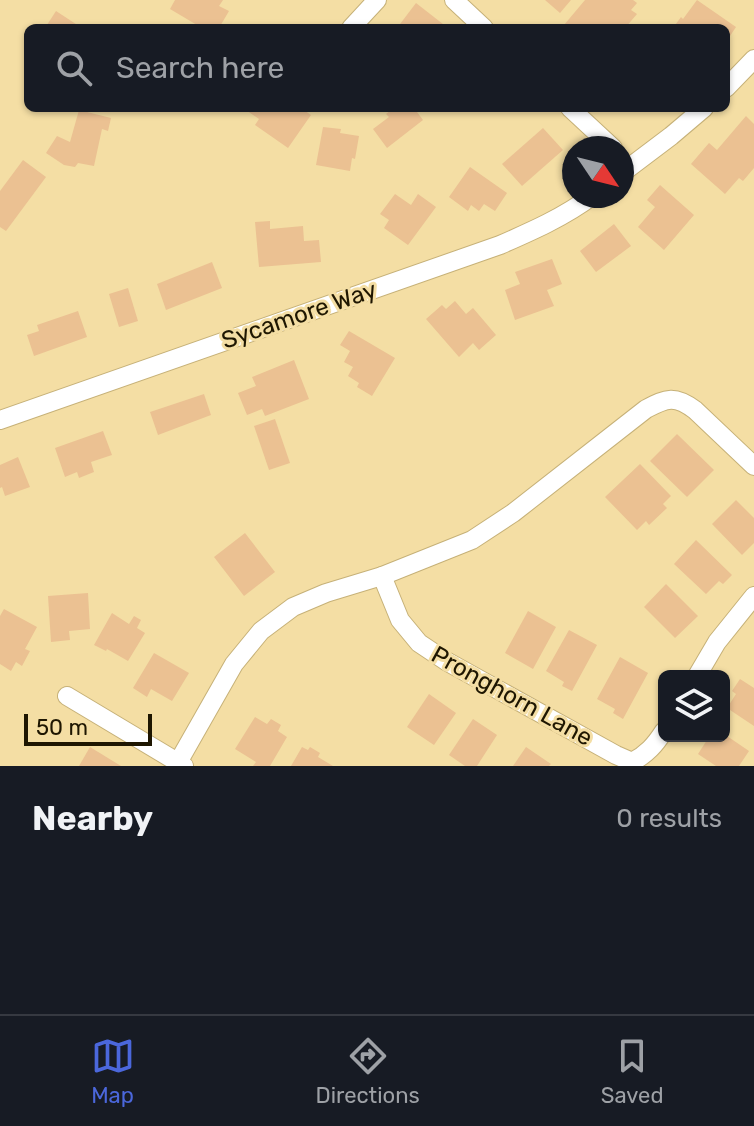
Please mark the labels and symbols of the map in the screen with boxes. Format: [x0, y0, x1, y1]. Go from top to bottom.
north arrow [562, 136, 634, 208]
street label: Sycamore Way [218, 275, 380, 355]
street label: Pronghorn Lane [427, 640, 597, 752]
scale bar [24, 710, 152, 746]

